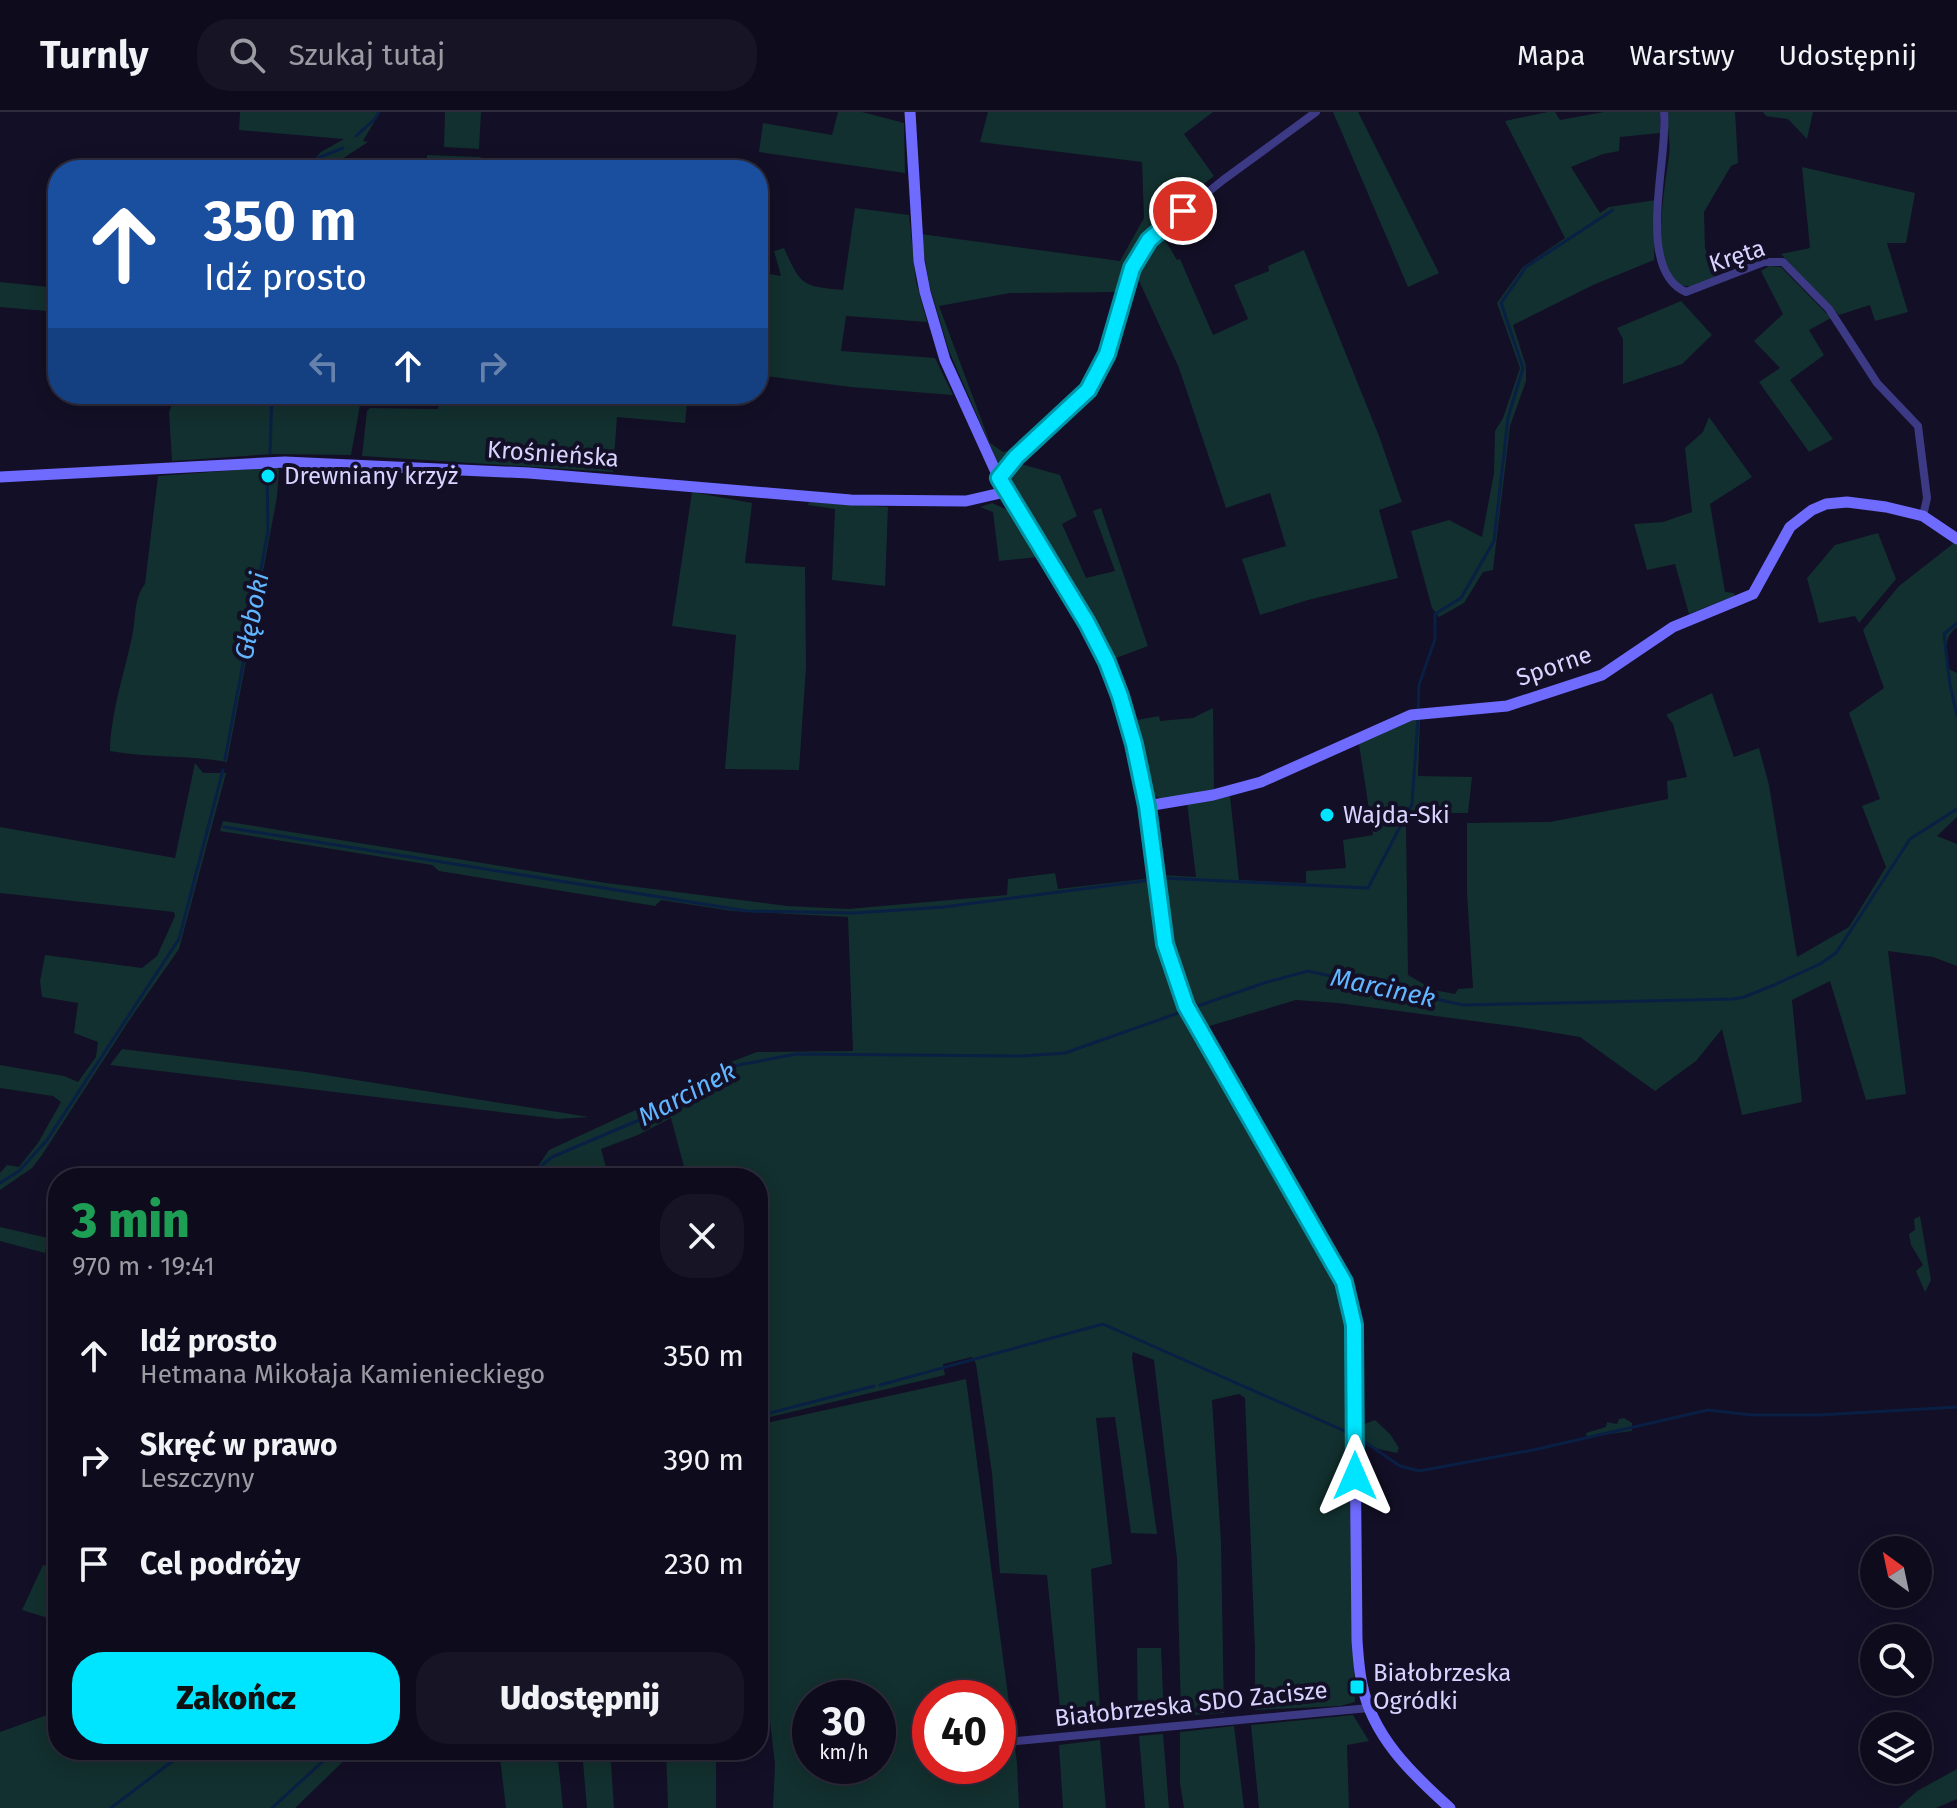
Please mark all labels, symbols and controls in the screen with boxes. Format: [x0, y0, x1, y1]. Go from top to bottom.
search box [197, 19, 757, 91]
text: Turnly [40, 32, 149, 78]
icon: search [225, 33, 269, 77]
text: Szukaj tutaj [289, 37, 445, 73]
text: Mapa [1517, 39, 1586, 72]
text: Warstwy [1630, 39, 1735, 72]
text: Udostępnij [1779, 39, 1917, 72]
pin [1149, 177, 1217, 245]
text: 350 m [204, 188, 357, 255]
icon: arrive [1161, 189, 1205, 233]
icon: ahead [72, 192, 176, 296]
street label: Kręta [1705, 234, 1769, 278]
text: Idź prosto [204, 256, 367, 300]
icon: left [302, 344, 346, 388]
icon: ahead [386, 344, 430, 388]
icon: right [470, 344, 514, 388]
street label: Krośnieńska [486, 435, 620, 473]
place label: Drewniany krzyż [284, 462, 458, 490]
marker: Drewniany krzyż [259, 467, 277, 485]
water label: Głęboki [228, 570, 276, 662]
street label: Sporne [1513, 640, 1595, 692]
place label: Wajda-Ski [1343, 801, 1450, 829]
marker: Wajda-Ski [1318, 806, 1336, 824]
water label: Marcinek [1328, 962, 1438, 1014]
water label: Marcinek [633, 1055, 741, 1133]
text: 3 min [72, 1192, 190, 1250]
button: close [660, 1194, 744, 1278]
text: 970 m · 19:41 [72, 1251, 215, 1282]
text: Idź prosto [140, 1323, 277, 1359]
icon: ahead [72, 1334, 116, 1378]
text: 350 m [664, 1338, 744, 1374]
text: Hetmana Mikołaja Kamienieckiego [140, 1359, 545, 1390]
text: Skręć w prawo [140, 1427, 338, 1463]
position arrow [1313, 1434, 1397, 1518]
icon: right [72, 1438, 116, 1482]
text: 390 m [663, 1442, 744, 1478]
text: Leszczyny [140, 1463, 254, 1494]
north arrow [1860, 1536, 1932, 1608]
map controls [1860, 1536, 1932, 1784]
icon: arrive [72, 1542, 116, 1586]
text: Cel podróży [140, 1546, 300, 1582]
text: 230 m [664, 1546, 744, 1582]
button: search [1860, 1624, 1932, 1696]
button: Zakończ [72, 1652, 400, 1744]
button: Udostępnij [416, 1652, 744, 1744]
place label: Białobrzeska Ogródki [1373, 1659, 1511, 1715]
street label: Białobrzeska SDO Zacisze [1053, 1676, 1329, 1732]
marker: Białobrzeska Ogródki [1348, 1678, 1366, 1696]
speed limit sign: 40 [912, 1680, 1016, 1784]
text: 30 [822, 1698, 866, 1746]
button: layers [1860, 1712, 1932, 1784]
text: km/h [819, 1740, 869, 1764]

